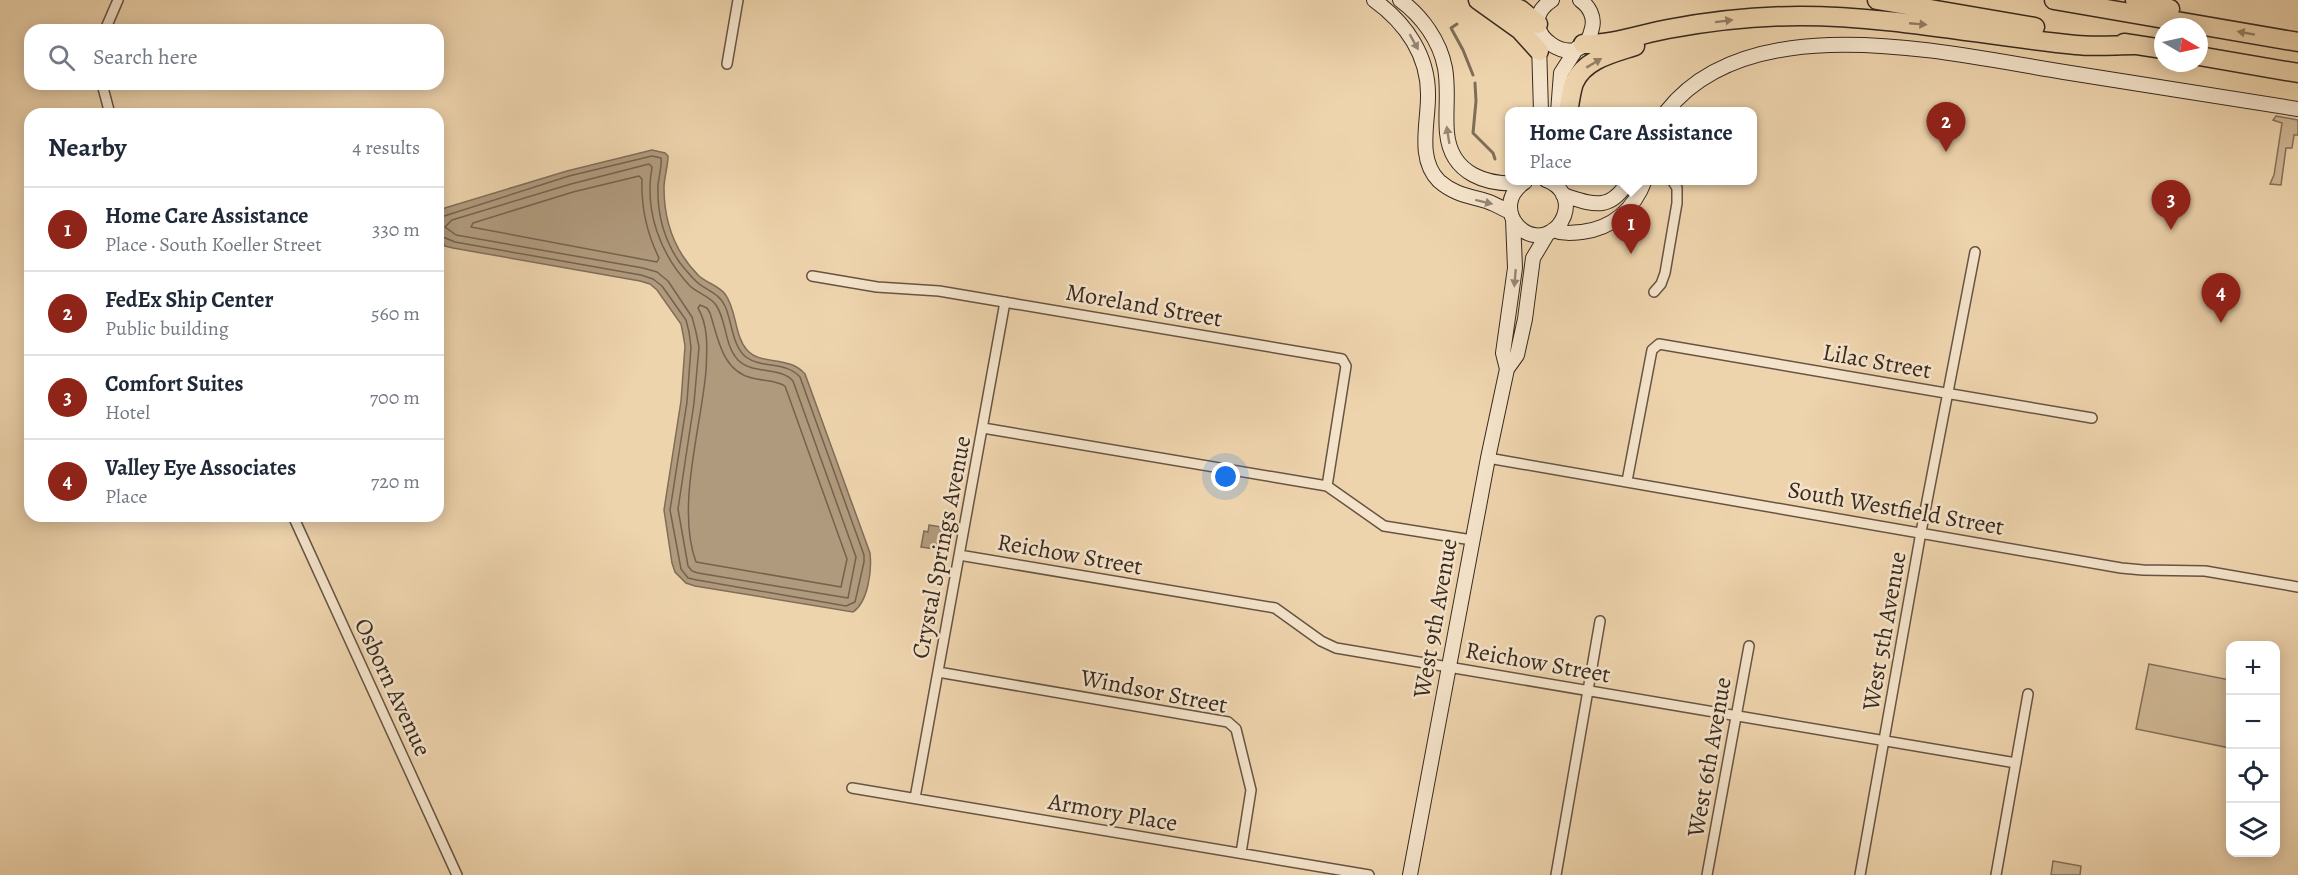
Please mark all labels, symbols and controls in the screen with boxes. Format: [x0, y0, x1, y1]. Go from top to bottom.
one-way arrow [1714, 16, 1733, 26]
north arrow [2154, 18, 2208, 72]
one-way arrow [1908, 19, 1927, 29]
search box [24, 24, 444, 90]
one-way arrow [2236, 28, 2255, 37]
one-way arrow [1409, 34, 1419, 51]
icon: search [45, 41, 78, 74]
text: Search here [93, 42, 198, 72]
one-way arrow [1586, 57, 1602, 68]
pin: 2 [1926, 102, 1966, 152]
popup [1505, 107, 1757, 185]
text: Home Care Assistance [1529, 118, 1733, 148]
one-way arrow [1444, 126, 1453, 145]
text: Nearby [48, 130, 127, 165]
text: 4 results [352, 134, 420, 161]
text: Place [1529, 148, 1572, 175]
pin: 3 [2152, 180, 2190, 230]
one-way arrow [1475, 197, 1493, 207]
text: Home Care Assistance [105, 201, 308, 231]
pin: 1 [1612, 204, 1650, 254]
text: 1 [64, 216, 71, 243]
text: 330 m [372, 216, 420, 243]
text: Place · South Koeller Street [105, 231, 322, 258]
one-way arrow [1510, 268, 1519, 287]
pin: 4 [2202, 274, 2240, 323]
street label: Moreland Street [1063, 275, 1225, 335]
text: FedEx Ship Center [105, 285, 273, 315]
text: 2 [63, 300, 72, 327]
text: 560 m [371, 300, 420, 327]
text: Public building [105, 315, 229, 342]
street label: Lilac Street [1820, 336, 1934, 386]
text: Comfort Suites [105, 369, 244, 399]
text: 3 [63, 384, 72, 411]
text: 700 m [370, 384, 420, 411]
text: Hotel [105, 399, 150, 426]
street label: Crystal Springs Avenue [904, 433, 978, 661]
text: Valley Eye Associates [105, 453, 296, 483]
your location [1211, 462, 1240, 491]
text: 4 [63, 468, 72, 495]
text: 720 m [371, 468, 420, 495]
street label: South Westfield Street [1785, 473, 2007, 543]
text: Place [105, 483, 147, 510]
street label: Reichow Street [995, 526, 1145, 583]
street label: West 9th Avenue [1405, 536, 1465, 701]
street label: West 5th Avenue [1854, 549, 1914, 714]
street label: Osborn Avenue [347, 613, 439, 761]
street label: Reichow Street [1463, 634, 1613, 691]
map controls [2226, 641, 2280, 857]
button: + [2226, 641, 2280, 695]
street label: Windsor Street [1077, 661, 1230, 721]
street label: West 6th Avenue [1679, 675, 1739, 840]
button: − [2226, 695, 2280, 749]
button: locate [2226, 749, 2280, 803]
street label: Armory Place [1045, 785, 1180, 839]
button: layers [2226, 803, 2280, 857]

